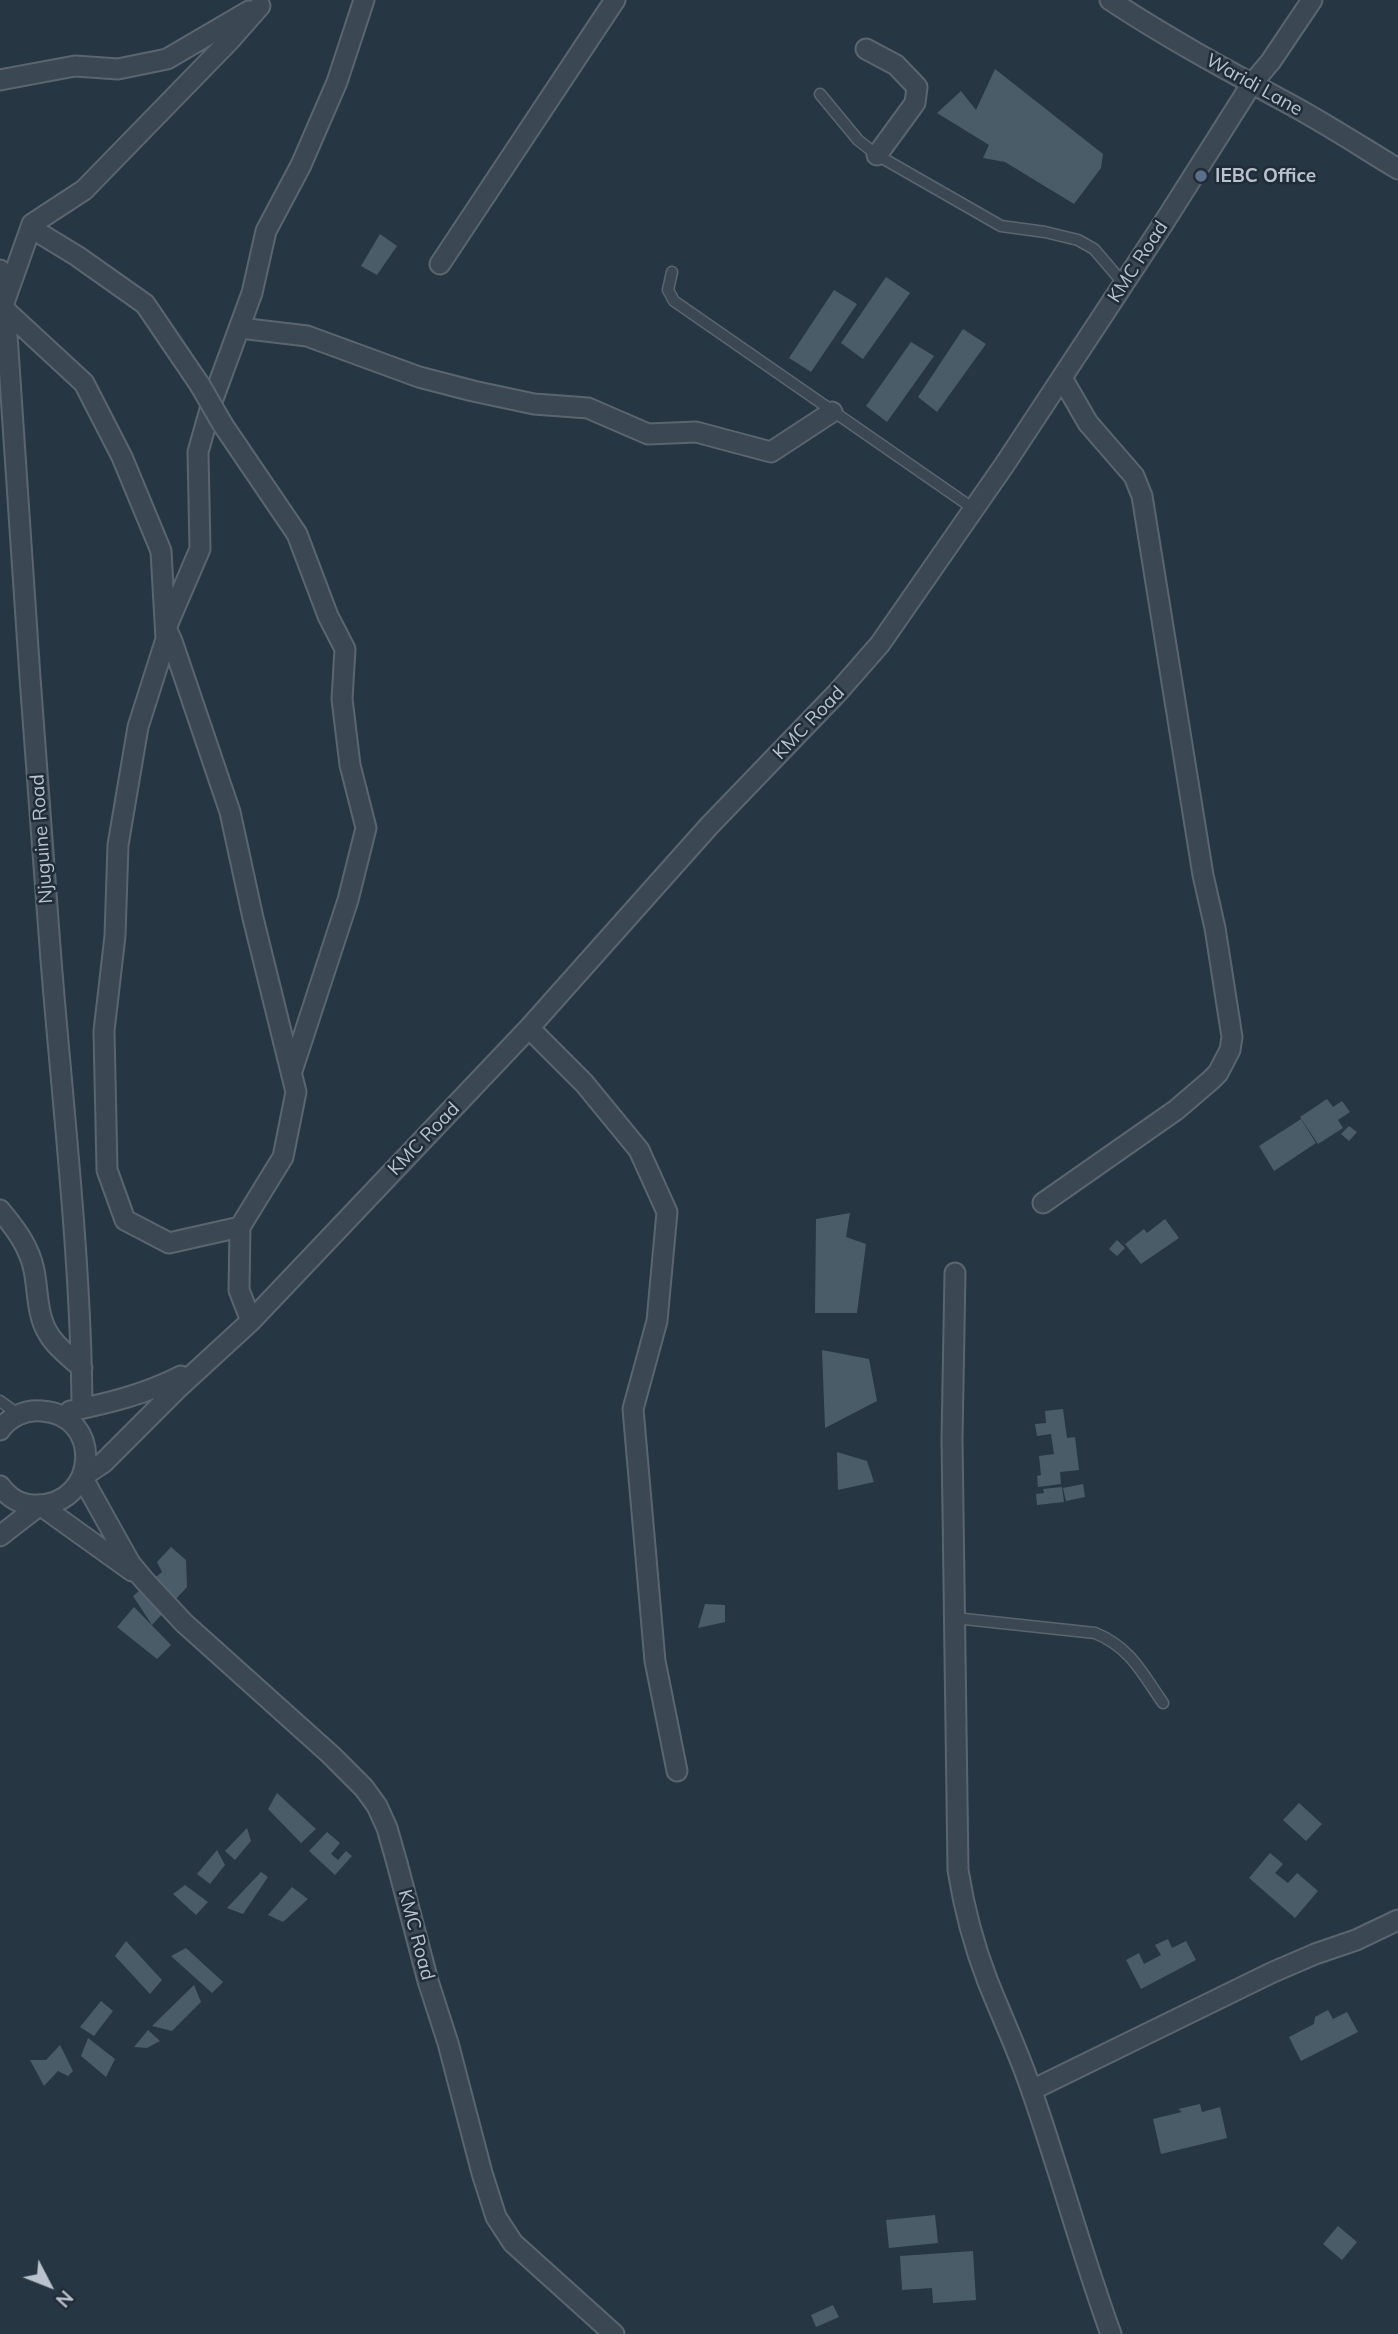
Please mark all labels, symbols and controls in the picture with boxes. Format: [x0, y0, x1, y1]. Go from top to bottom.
street label: Waridi Lane [1202, 49, 1306, 121]
place label: IEBC Office [1215, 165, 1316, 187]
marker: IEBC Office [1193, 168, 1209, 184]
street label: KMC Road [1103, 217, 1173, 307]
street label: KMC Road [769, 682, 849, 764]
street label: Njuguine Road [26, 774, 58, 904]
street label: KMC Road [384, 1098, 464, 1180]
street label: KMC Road [393, 1887, 439, 1983]
north arrow [14, 2250, 84, 2320]
text: N [51, 2286, 78, 2312]

